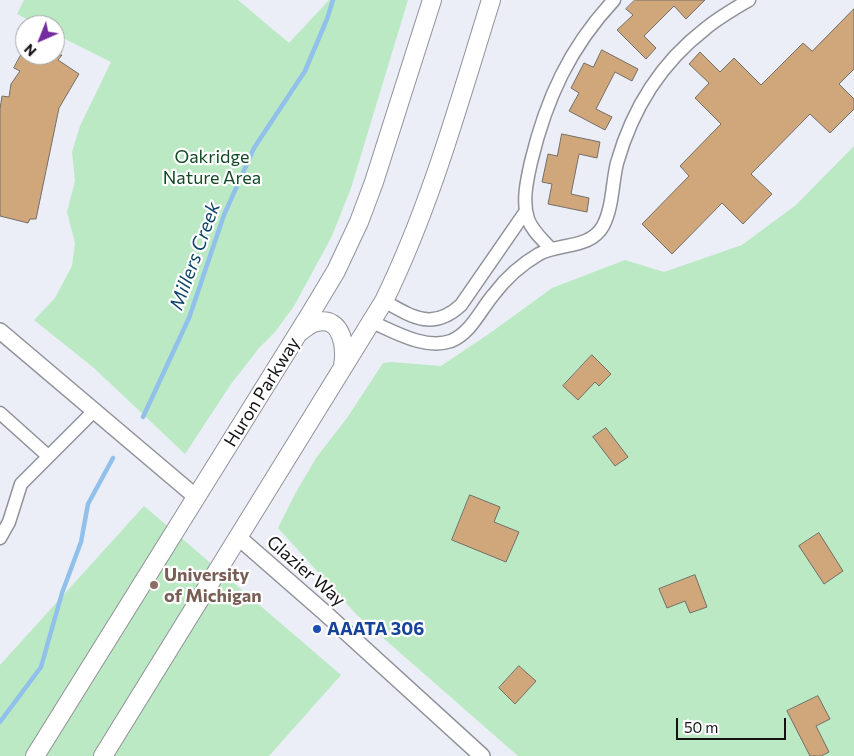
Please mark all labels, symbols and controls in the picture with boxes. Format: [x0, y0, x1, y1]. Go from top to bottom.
north arrow [15, 15, 65, 65]
text: N [20, 41, 40, 60]
park label: Oakridge Nature Area [163, 146, 261, 188]
water label: Millers Creek [165, 199, 225, 313]
street label: Huron Parkway [220, 333, 304, 451]
street label: Glazier Way [262, 531, 350, 611]
place label: University of Michigan [164, 564, 262, 606]
marker: University of Michigan [148, 579, 160, 591]
place label: AAATA 306 [327, 618, 424, 640]
marker: AAATA 306 [311, 623, 323, 635]
scale bar [679, 708, 789, 740]
text: 50 m [684, 718, 718, 736]

